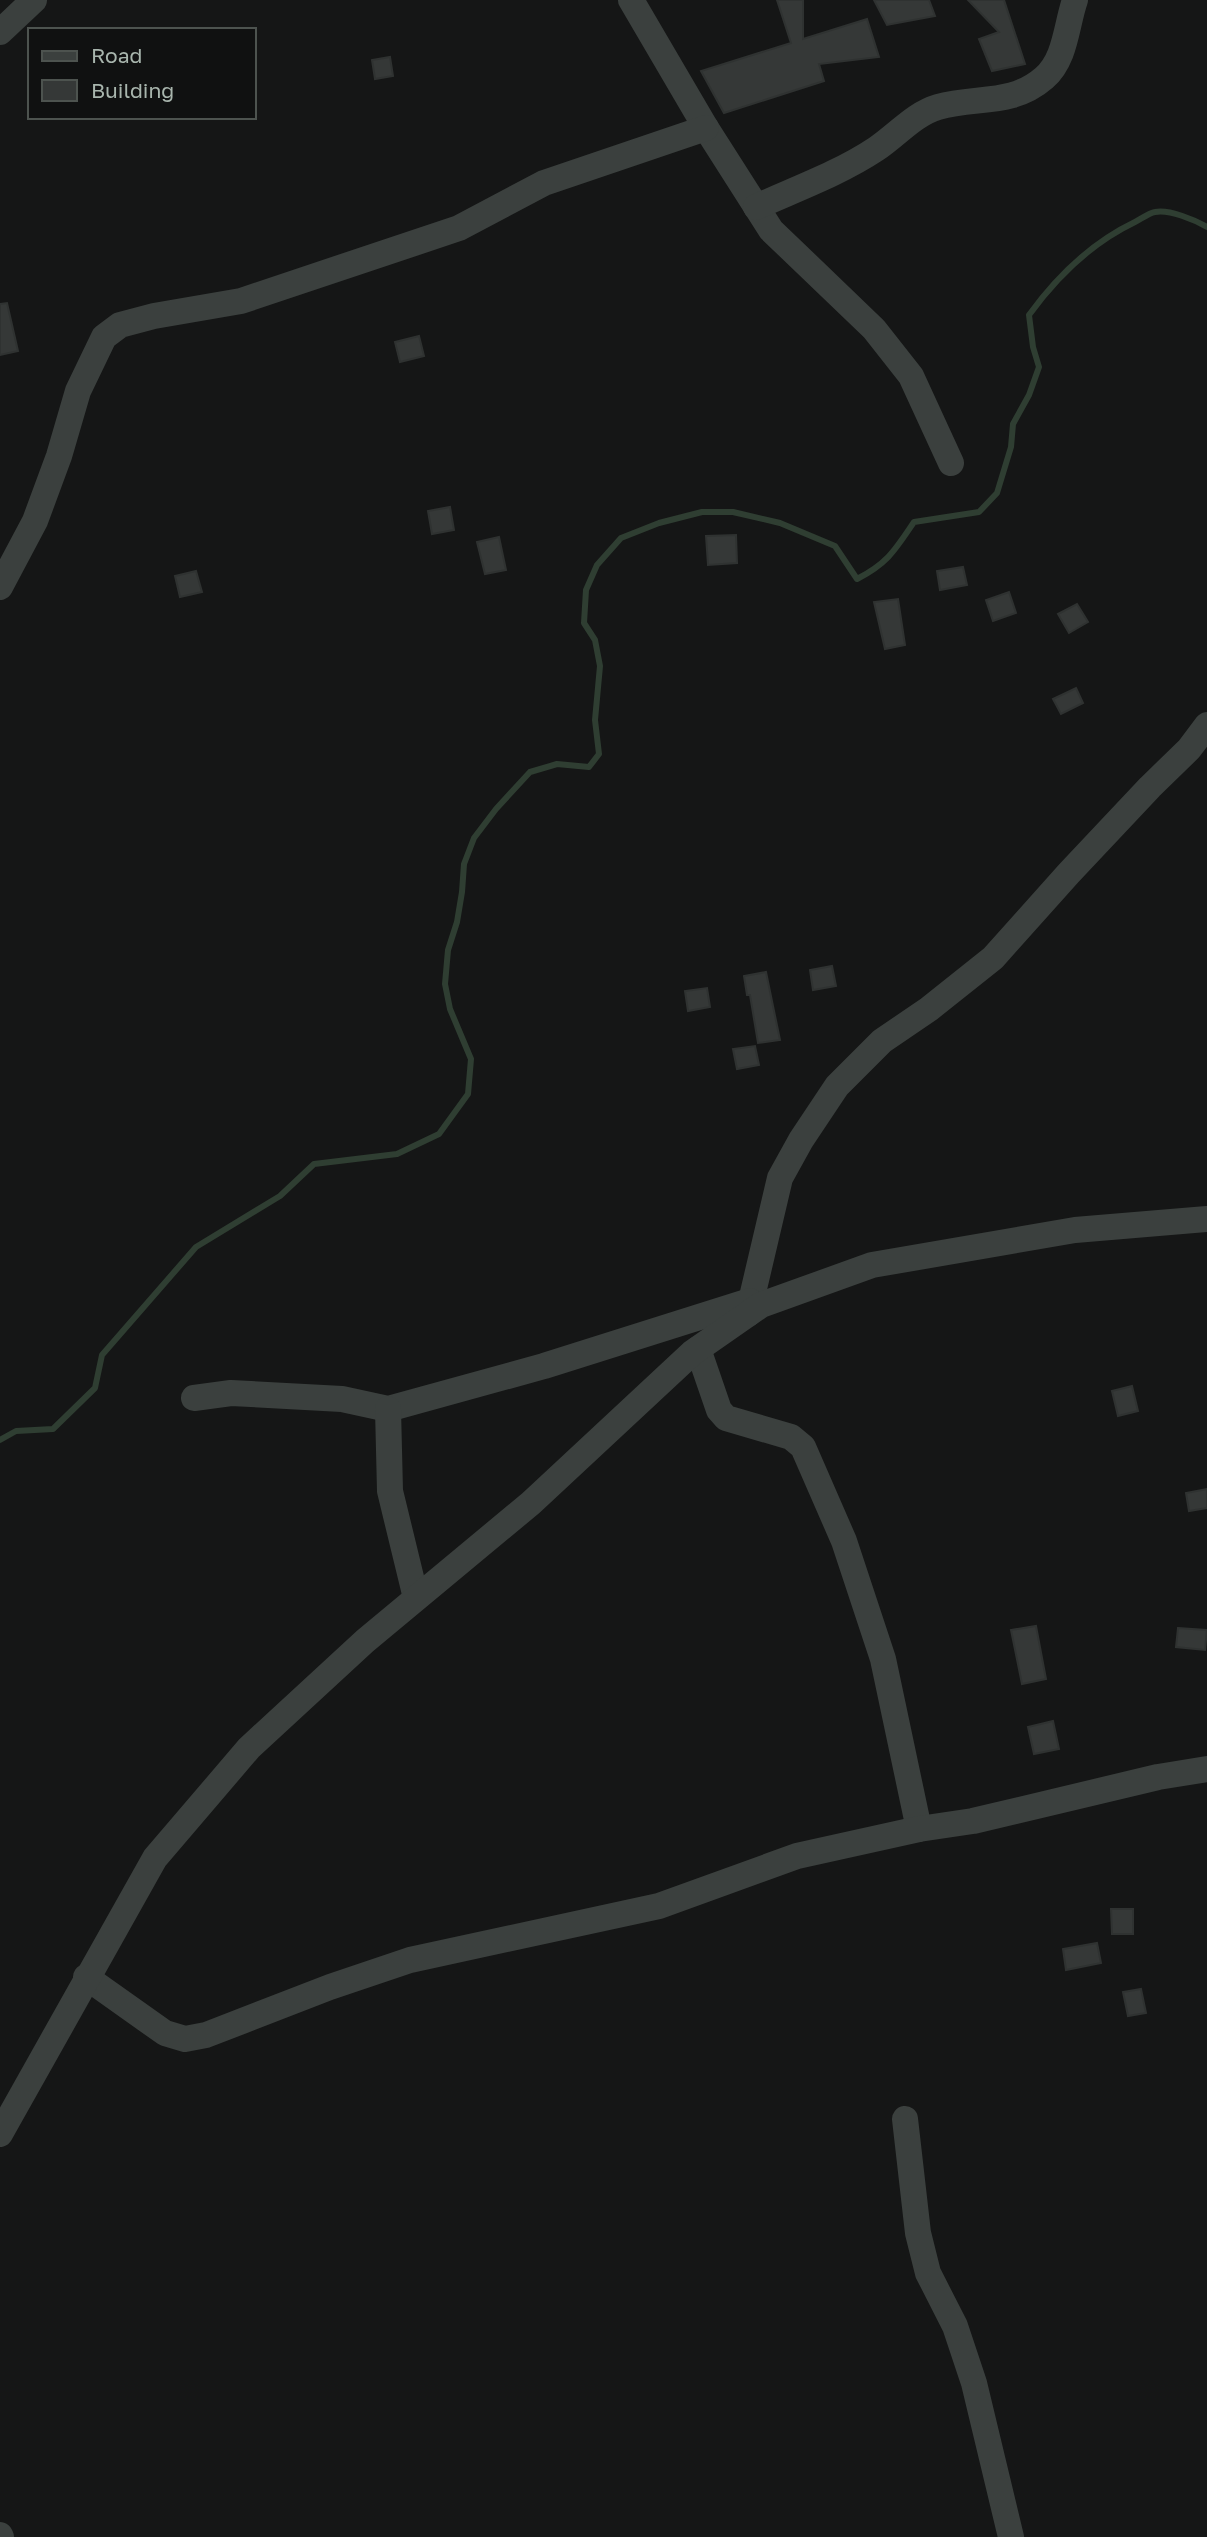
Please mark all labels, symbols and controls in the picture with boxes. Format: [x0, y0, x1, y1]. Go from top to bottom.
legend [28, 28, 256, 119]
text: Road [91, 42, 142, 68]
text: Building [91, 77, 174, 103]

